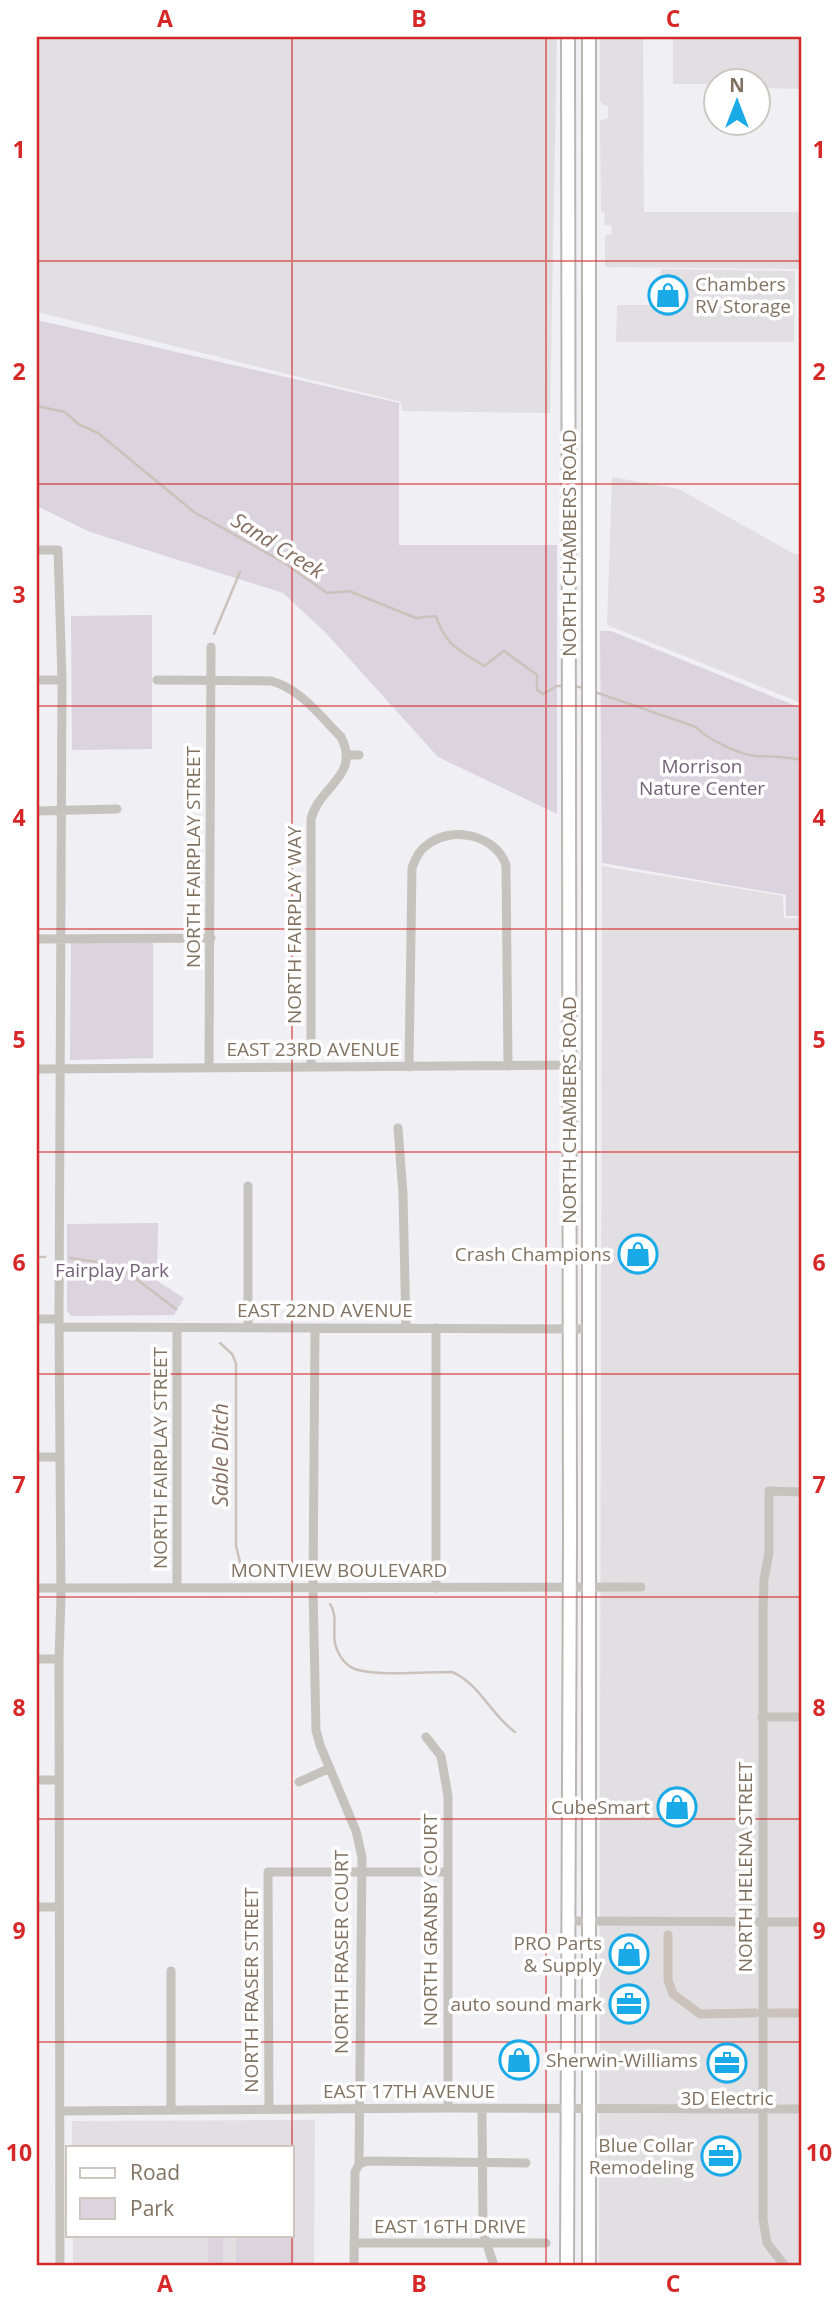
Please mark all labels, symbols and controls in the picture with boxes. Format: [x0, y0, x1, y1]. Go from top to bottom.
text: A [157, 2, 173, 34]
text: B [411, 2, 427, 34]
text: C [666, 2, 680, 34]
north arrow [702, 66, 772, 136]
text: N [729, 72, 745, 98]
text: 1 [12, 133, 26, 165]
text: 1 [812, 133, 826, 165]
place label: Chambers RV Storage [695, 271, 791, 319]
shop icon: Chambers RV Storage [647, 274, 689, 316]
text: 2 [12, 355, 26, 387]
text: 2 [812, 355, 826, 387]
street label: NORTH CHAMBERS ROAD [556, 429, 582, 657]
water label: Sand Creek [226, 506, 330, 585]
text: 3 [12, 578, 26, 610]
text: 3 [812, 578, 826, 610]
street label: NORTH FAIRPLAY STREET [180, 745, 206, 968]
park label: Morrison Nature Center [639, 753, 765, 801]
text: 4 [12, 801, 26, 833]
text: 4 [812, 801, 826, 833]
street label: NORTH FAIRPLAY WAY [281, 826, 307, 1024]
street label: NORTH CHAMBERS ROAD [556, 996, 582, 1224]
text: 5 [12, 1023, 26, 1055]
text: 5 [812, 1023, 826, 1055]
street label: EAST 23RD AVENUE [226, 1036, 400, 1062]
shop icon: Crash Champions [617, 1233, 659, 1275]
place label: Crash Champions [455, 1241, 611, 1267]
text: 6 [12, 1246, 26, 1278]
text: 6 [812, 1246, 826, 1278]
park label: Fairplay Park [55, 1257, 169, 1283]
street label: EAST 22ND AVENUE [237, 1297, 413, 1323]
street label: NORTH FAIRPLAY STREET [147, 1346, 173, 1569]
water label: Sable Ditch [206, 1403, 234, 1507]
text: 7 [12, 1468, 26, 1500]
text: 7 [812, 1468, 826, 1500]
street label: MONTVIEW BOULEVARD [231, 1557, 447, 1583]
text: 8 [12, 1691, 26, 1723]
text: 8 [812, 1691, 826, 1723]
street label: NORTH HELENA STREET [732, 1761, 758, 1972]
shop icon: CubeSmart [656, 1786, 698, 1828]
place label: CubeSmart [551, 1794, 650, 1820]
street label: NORTH GRANBY COURT [417, 1813, 443, 2026]
street label: NORTH FRASER COURT [328, 1849, 354, 2054]
street label: NORTH FRASER STREET [238, 1887, 264, 2093]
text: 9 [12, 1914, 26, 1946]
text: 9 [812, 1914, 826, 1946]
place label: PRO Parts & Supply [514, 1930, 602, 1978]
shop icon: PRO Parts & Supply [608, 1933, 650, 1975]
office icon: auto sound mark [608, 1983, 650, 2025]
place label: auto sound mark [450, 1991, 602, 2017]
shop icon: Sherwin-Williams [498, 2039, 540, 2081]
office icon: 3D Electric [706, 2042, 748, 2084]
place label: Sherwin-Williams [546, 2047, 698, 2073]
street label: EAST 17TH AVENUE [323, 2078, 495, 2104]
place label: 3D Electric [680, 2085, 774, 2111]
place label: Blue Collar Remodeling [589, 2132, 694, 2180]
office icon: Blue Collar Remodeling [700, 2135, 742, 2177]
text: 10 [6, 2136, 32, 2168]
text: 10 [806, 2136, 832, 2168]
legend [66, 2146, 294, 2236]
text: Road [130, 2158, 180, 2186]
text: Park [130, 2194, 174, 2222]
street label: EAST 16TH DRIVE [374, 2213, 526, 2239]
text: A [157, 2267, 173, 2299]
text: B [411, 2267, 427, 2299]
text: C [666, 2267, 680, 2299]

